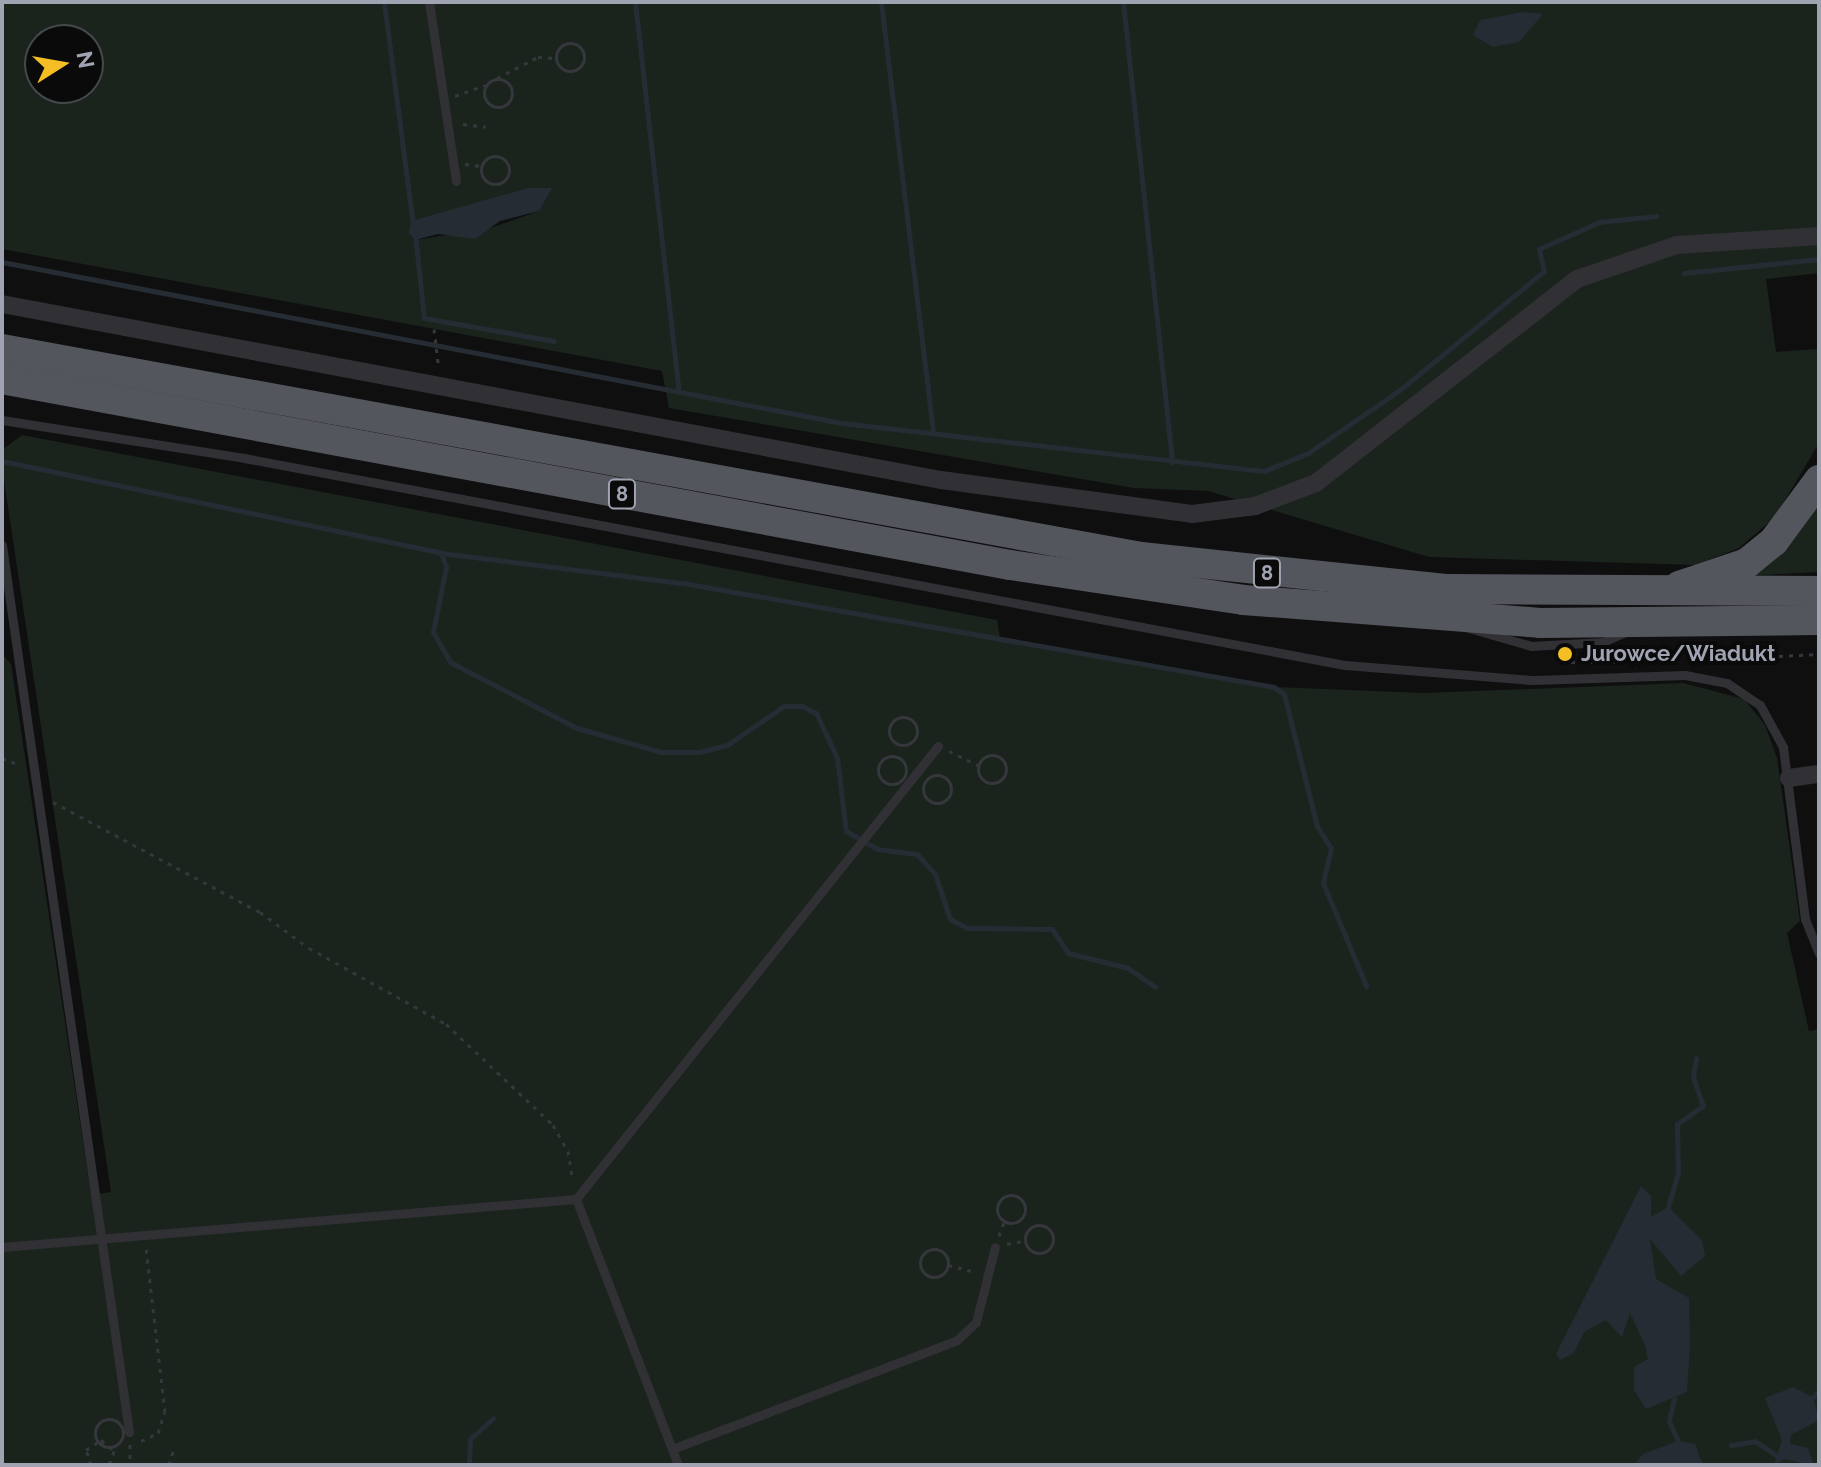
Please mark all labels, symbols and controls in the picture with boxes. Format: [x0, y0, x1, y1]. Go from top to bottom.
north arrow [24, 24, 104, 104]
text: N [71, 49, 100, 71]
road number: 8 [606, 478, 638, 510]
road number: 8 [1251, 557, 1283, 589]
place label: Jurowce/Wiadukt [1581, 641, 1776, 667]
marker: Jurowce/Wiadukt [1556, 645, 1574, 663]

